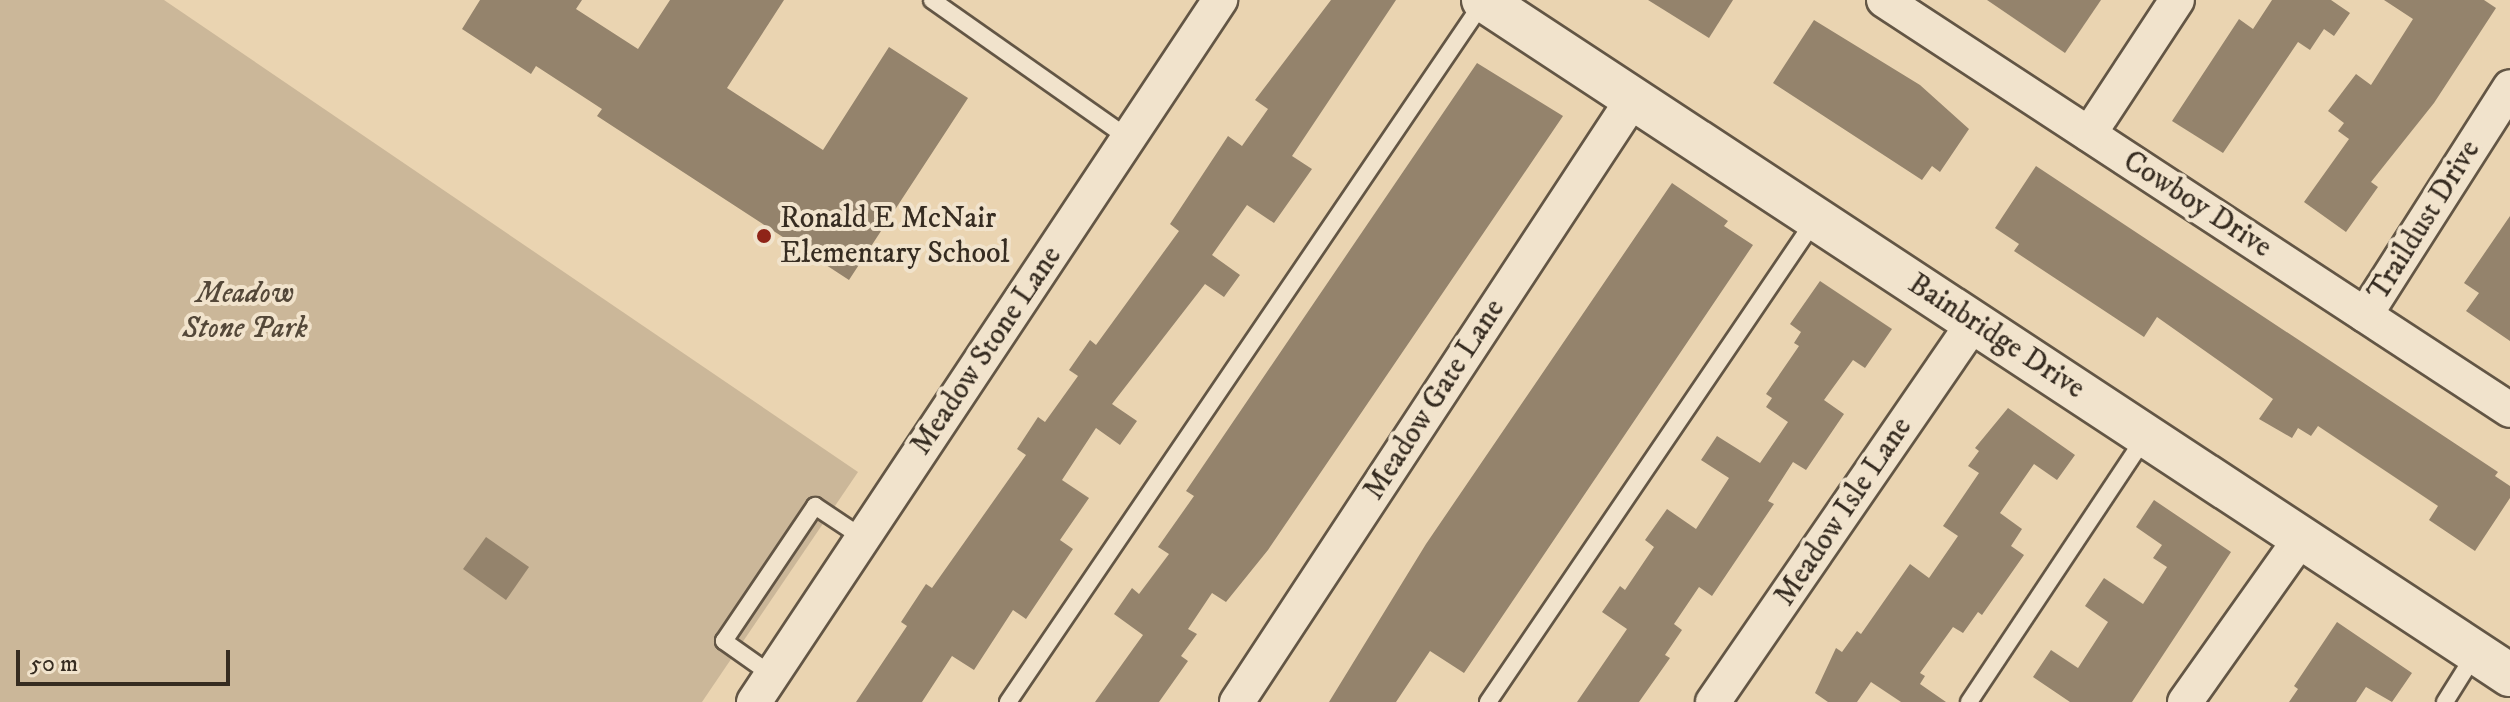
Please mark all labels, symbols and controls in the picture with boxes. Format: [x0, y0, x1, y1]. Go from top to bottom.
street label: Traildust Drive [2361, 134, 2489, 308]
street label: Cowboy Drive [2116, 144, 2278, 266]
place label: Ronald E McNair Elementary School [780, 201, 1009, 272]
marker: Ronald E McNair Elementary School [755, 227, 773, 245]
street label: Meadow Stone Lane [904, 240, 1070, 462]
street label: Bainbridge Drive [1901, 267, 2091, 407]
park label: Meadow Stone Park [182, 276, 308, 346]
street label: Meadow Gate Lane [1357, 293, 1513, 507]
street label: Meadow Isle Lane [1768, 411, 1920, 613]
scale bar [20, 634, 234, 684]
text: 50 m [30, 649, 78, 679]

